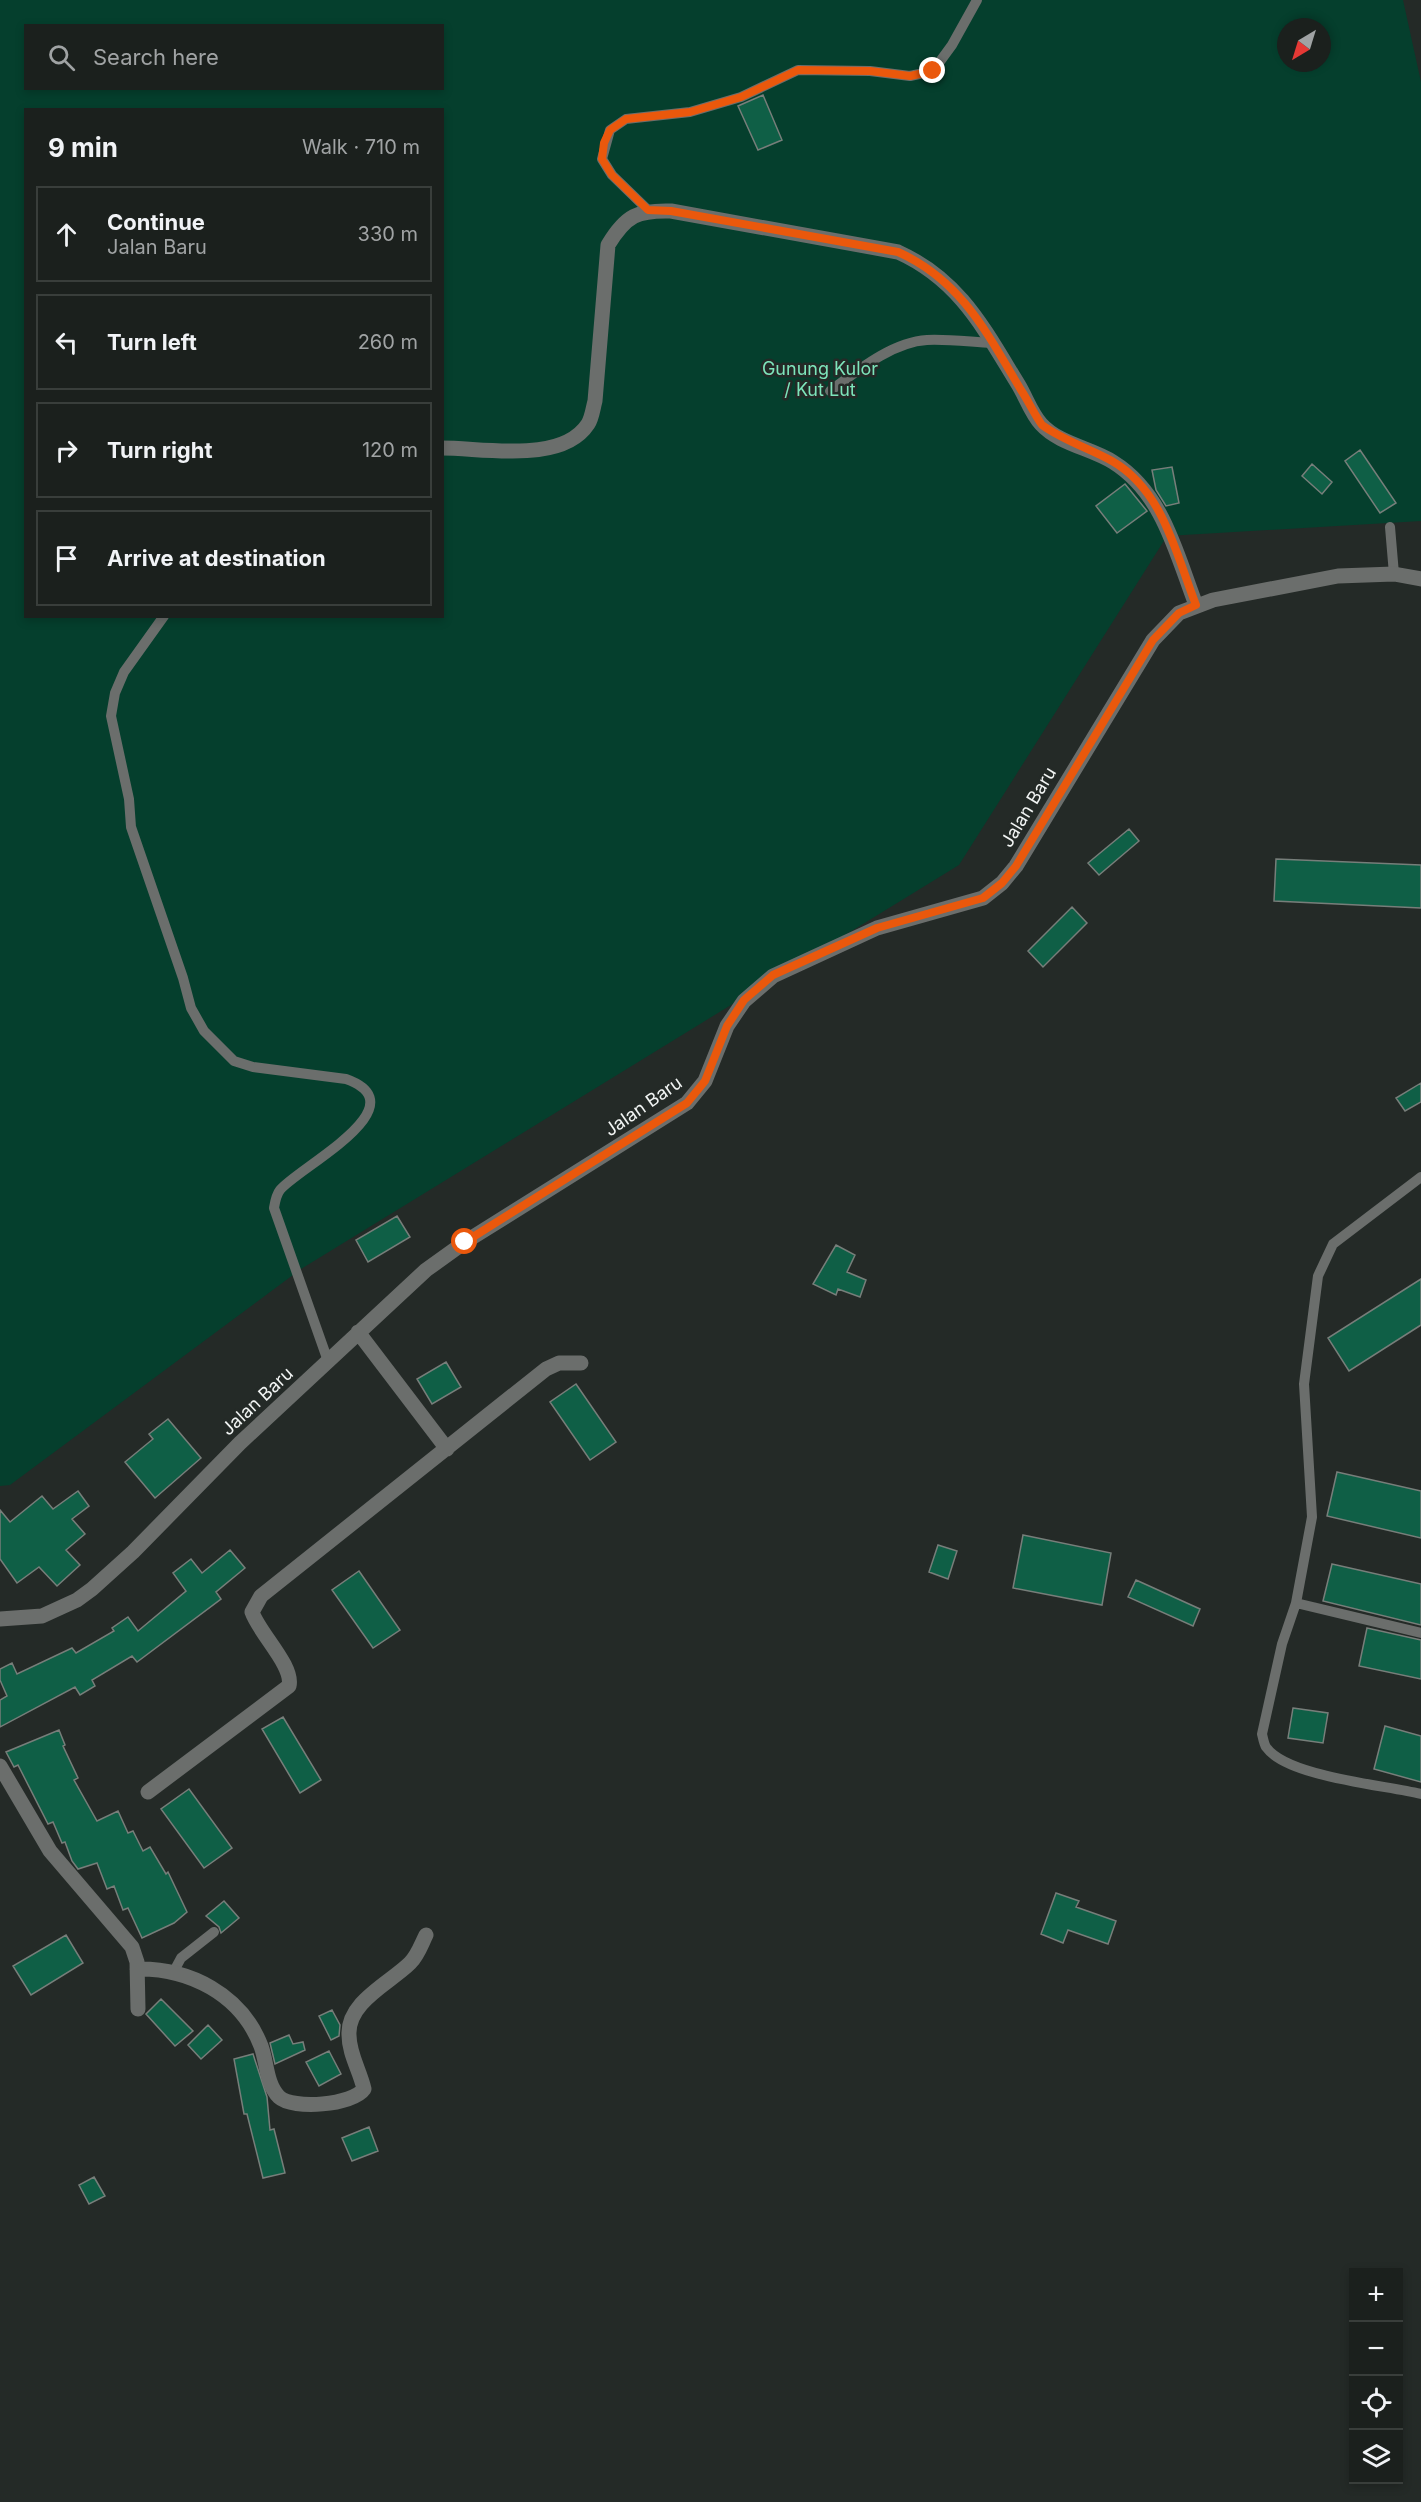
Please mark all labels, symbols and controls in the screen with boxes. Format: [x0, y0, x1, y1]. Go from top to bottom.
north arrow [1277, 18, 1331, 72]
search box [24, 24, 444, 90]
icon: search [45, 41, 78, 74]
text: Search here [93, 44, 219, 70]
route end [919, 57, 945, 83]
text: 9 min [48, 132, 118, 163]
text: Walk · 710 m [302, 135, 420, 159]
text: Continue [107, 209, 205, 235]
icon: ahead [50, 218, 83, 251]
text: 330 m [358, 222, 418, 246]
text: Jalan Baru [107, 235, 207, 259]
icon: left [50, 326, 83, 359]
text: Turn left [107, 329, 197, 355]
text: 260 m [358, 330, 418, 354]
park label: Gunung Kulor / Kut Lut [762, 358, 878, 400]
icon: right [50, 434, 83, 467]
text: Turn right [107, 437, 213, 463]
text: 120 m [362, 438, 418, 462]
icon: arrive [50, 542, 83, 575]
text: Arrive at destination [107, 545, 326, 571]
street label: Jalan Baru [996, 763, 1060, 851]
street label: Jalan Baru [600, 1072, 686, 1140]
route start [451, 1228, 477, 1254]
street label: Jalan Baru [217, 1363, 297, 1439]
map controls [1349, 2268, 1403, 2484]
button: + [1349, 2268, 1403, 2322]
button: − [1349, 2322, 1403, 2376]
button: locate [1349, 2376, 1403, 2430]
button: layers [1349, 2430, 1403, 2484]

